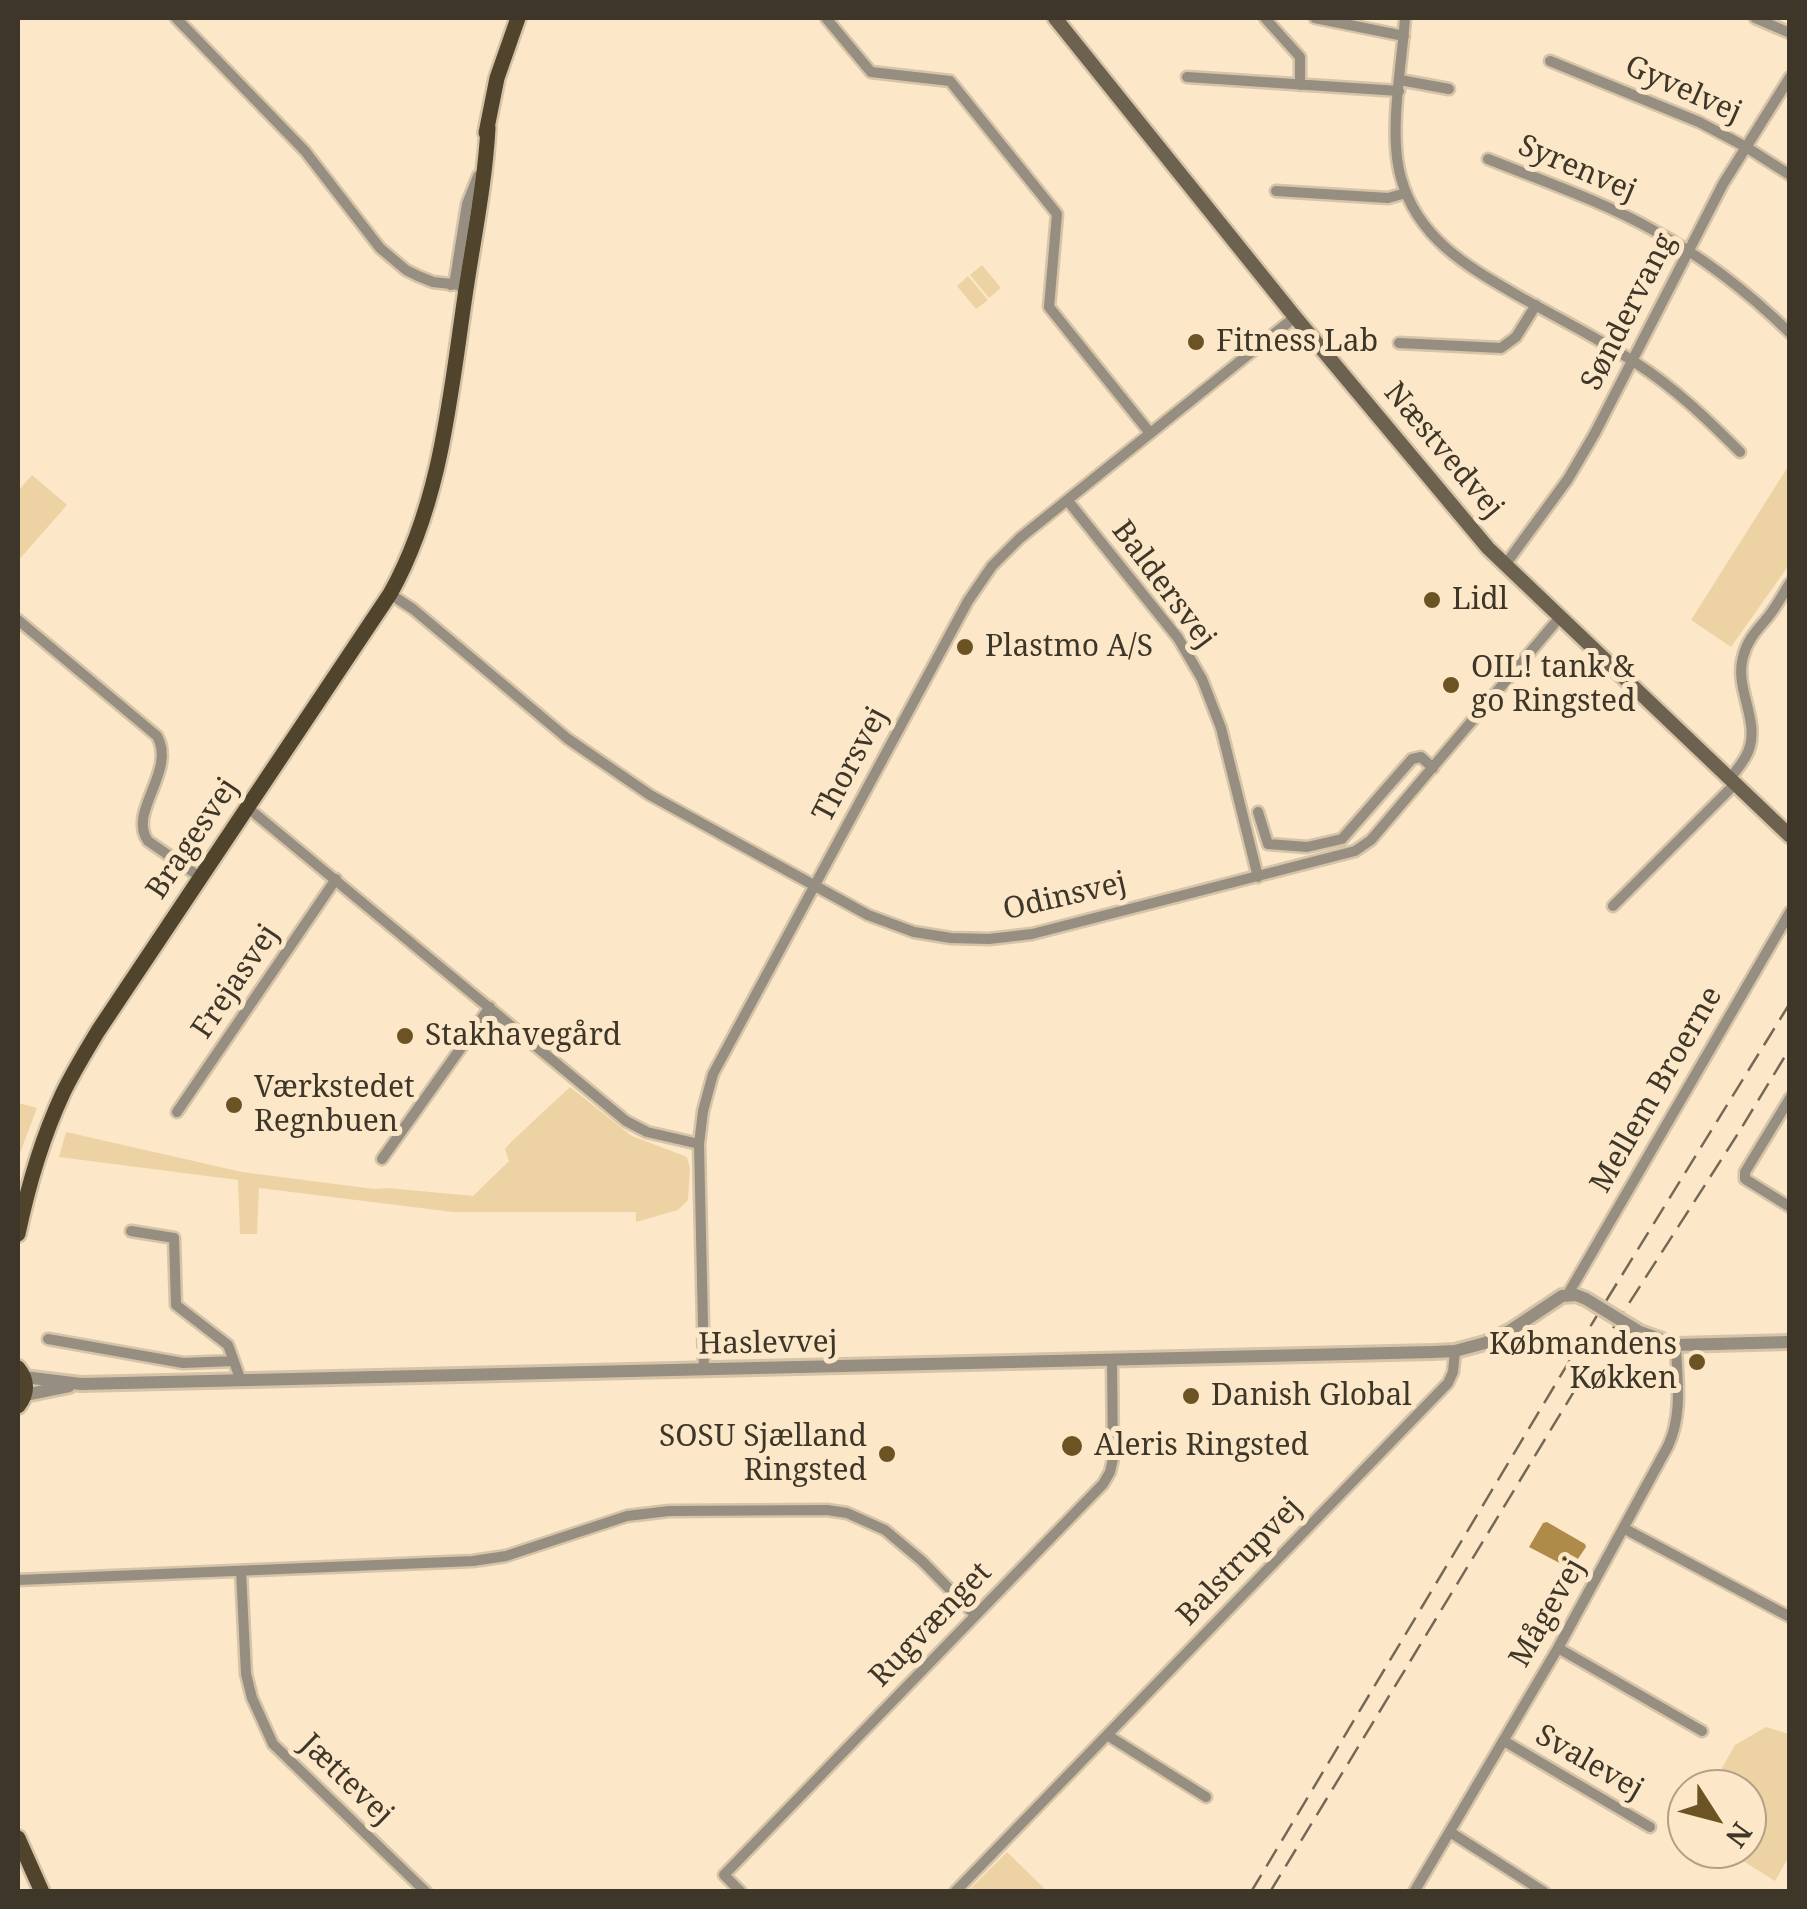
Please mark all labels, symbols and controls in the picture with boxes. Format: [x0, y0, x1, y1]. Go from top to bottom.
street label: Gyvelvej [1619, 48, 1747, 132]
street label: Syrenvej [1513, 128, 1641, 210]
street label: Søndervang [1574, 228, 1684, 396]
place label: Fitness Lab [1216, 324, 1378, 360]
marker: Fitness Lab [1185, 331, 1207, 353]
street label: Næstvedvej [1376, 376, 1510, 526]
street label: Baldersvej [1103, 514, 1223, 656]
place label: Lidl [1452, 582, 1508, 618]
marker: Lidl [1421, 589, 1443, 611]
place label: Plastmo A/S [985, 629, 1153, 665]
marker: Plastmo A/S [954, 636, 976, 658]
place label: OIL! tank & go Ringsted [1471, 650, 1636, 720]
marker: OIL! tank & go Ringsted [1440, 674, 1462, 696]
street label: Thorsvej [806, 701, 896, 829]
street label: Bragesvej [139, 772, 247, 906]
street label: Odinsvej [1000, 865, 1130, 929]
street label: Frejasvej [185, 918, 287, 1046]
street label: Mellem Broerne [1584, 981, 1730, 1199]
place label: Stakhavegård [425, 1018, 621, 1054]
marker: Stakhavegård [394, 1025, 416, 1047]
place label: Værkstedet Regnbuen [254, 1070, 415, 1140]
marker: Værkstedet Regnbuen [223, 1094, 245, 1116]
street label: Haslevvej [698, 1325, 838, 1363]
place label: Købmandens Køkken [1489, 1327, 1677, 1398]
marker: Købmandens Køkken [1686, 1351, 1708, 1373]
place label: Danish Global [1211, 1378, 1412, 1414]
marker: Danish Global [1180, 1385, 1202, 1407]
place label: SOSU Sjælland Ringsted [659, 1419, 867, 1490]
place label: Aleris Ringsted [1094, 1428, 1309, 1464]
marker: Aleris Ringsted [1059, 1433, 1085, 1459]
marker: SOSU Sjælland Ringsted [876, 1443, 898, 1465]
street label: Balstrupvej [1170, 1491, 1310, 1633]
street label: Mågevej [1503, 1552, 1593, 1674]
street label: Rugvænget [863, 1555, 999, 1695]
street label: Svalevej [1529, 1718, 1649, 1808]
street label: Jættevej [292, 1727, 400, 1833]
north arrow [1667, 1769, 1767, 1869]
text: N [1718, 1815, 1762, 1856]

